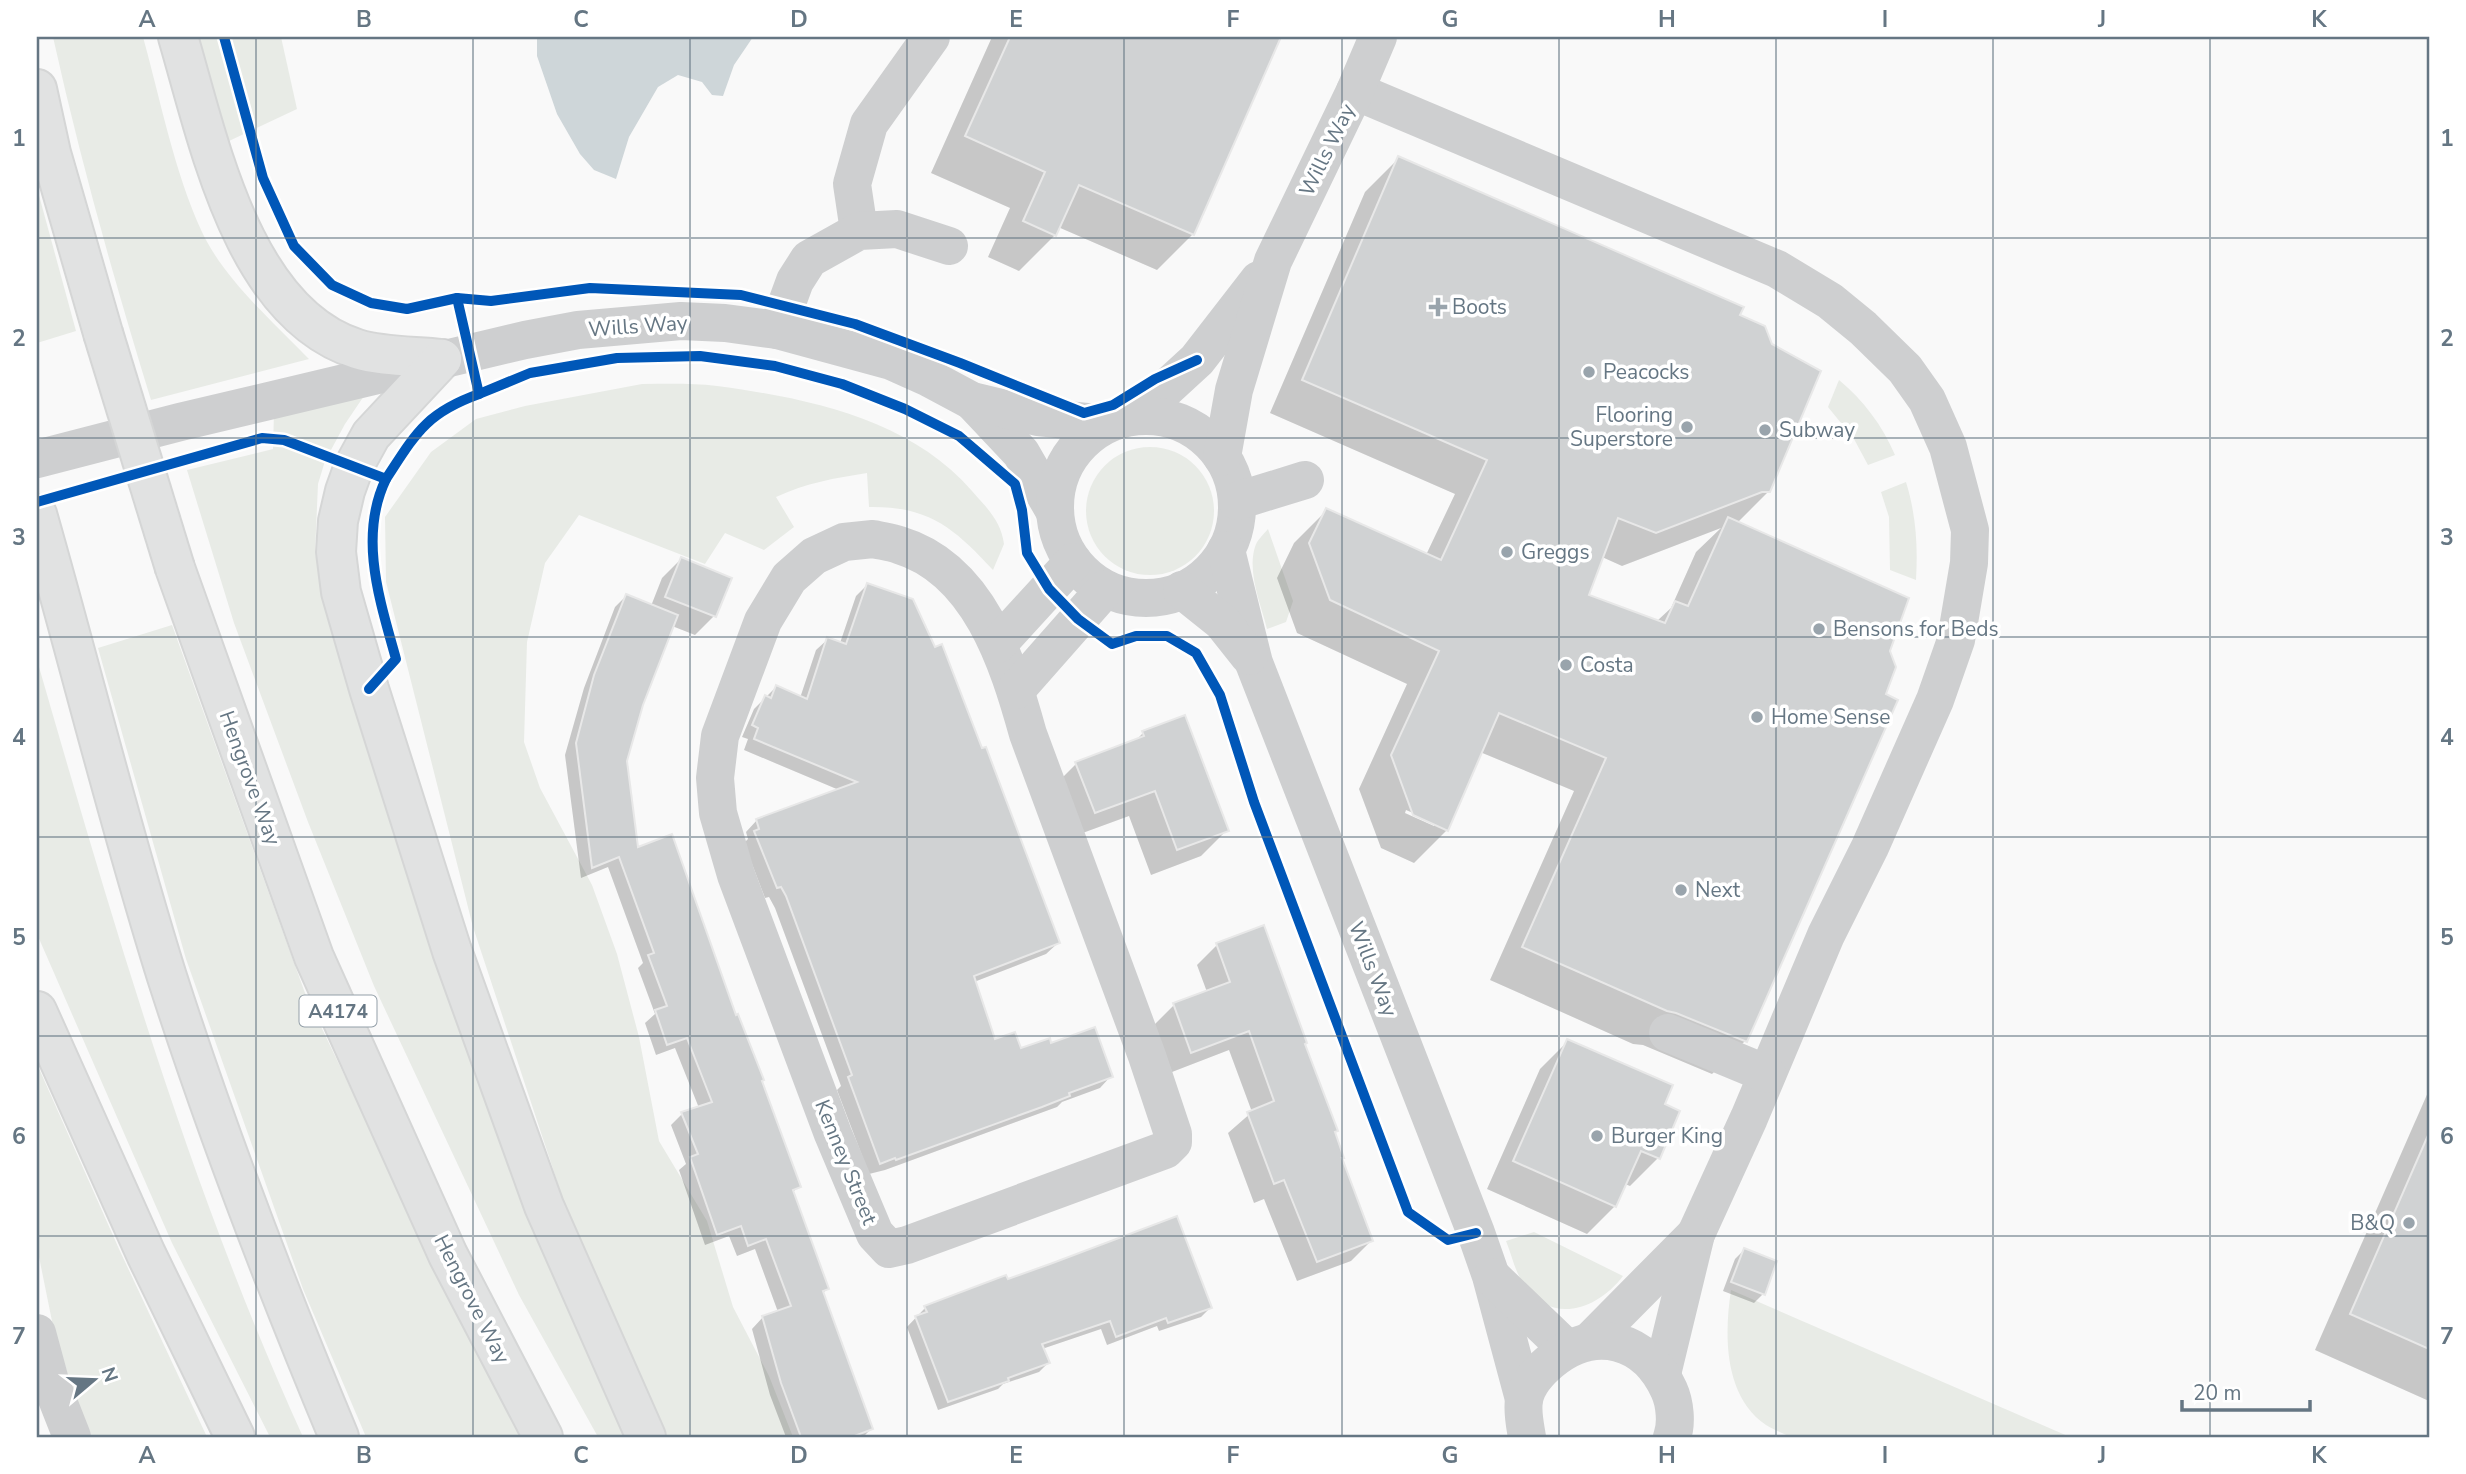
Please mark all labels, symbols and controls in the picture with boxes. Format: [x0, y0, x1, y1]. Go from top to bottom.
text: A [138, 4, 156, 35]
text: B [356, 4, 372, 35]
text: C [573, 4, 589, 35]
text: D [790, 4, 808, 35]
text: E [1009, 4, 1023, 35]
text: F [1227, 4, 1240, 35]
text: G [1442, 4, 1458, 35]
text: H [1658, 4, 1676, 35]
text: I [1882, 4, 1888, 35]
text: J [2097, 4, 2106, 35]
text: K [2311, 4, 2327, 35]
street label: Wills Way [1293, 99, 1361, 201]
text: 1 [12, 123, 26, 154]
text: 1 [2440, 123, 2454, 154]
place label: Boots [1452, 293, 1507, 321]
marker: Boots [1430, 299, 1446, 315]
street label: Wills Way [587, 309, 689, 343]
text: 2 [12, 323, 26, 354]
text: 2 [2440, 323, 2454, 354]
place label: Peacocks [1603, 358, 1689, 386]
marker: Peacocks [1581, 364, 1597, 380]
place label: Flooring Superstore [1570, 401, 1673, 453]
place label: Subway [1779, 416, 1855, 444]
marker: Flooring Superstore [1679, 419, 1695, 435]
marker: Subway [1757, 422, 1773, 438]
text: 3 [12, 522, 26, 553]
text: 3 [2440, 522, 2454, 553]
place label: Greggs [1521, 538, 1590, 566]
marker: Greggs [1499, 544, 1515, 560]
place label: Bensons for Beds [1833, 615, 1999, 643]
marker: Bensons for Beds [1811, 621, 1827, 637]
place label: Costa [1580, 651, 1634, 679]
marker: Costa [1558, 657, 1574, 673]
place label: Home Sense [1771, 703, 1891, 731]
street label: Hengrove Way [213, 707, 287, 849]
marker: Home Sense [1749, 709, 1765, 725]
text: 4 [12, 722, 26, 753]
text: 4 [2440, 722, 2454, 753]
place label: Next [1695, 876, 1741, 904]
marker: Next [1673, 882, 1689, 898]
street label: Wills Way [1342, 918, 1404, 1021]
text: 5 [12, 922, 26, 953]
text: 5 [2440, 922, 2454, 953]
road number: A4174 [300, 995, 376, 1026]
street label: Kenney Street [808, 1095, 884, 1229]
text: 6 [12, 1121, 26, 1152]
text: 6 [2440, 1121, 2454, 1152]
place label: Burger King [1611, 1122, 1723, 1150]
marker: Burger King [1589, 1128, 1605, 1144]
place label: B&Q [2350, 1209, 2395, 1237]
marker: B&Q [2401, 1215, 2417, 1231]
street label: Hengrove Way [427, 1230, 517, 1368]
text: 7 [12, 1321, 26, 1352]
text: 7 [2440, 1321, 2454, 1352]
north arrow [60, 1344, 130, 1414]
text: N [95, 1364, 124, 1386]
scale bar [2182, 1369, 2310, 1413]
text: 20 m [2193, 1379, 2242, 1407]
text: A [138, 1440, 156, 1471]
text: B [356, 1440, 372, 1471]
text: C [573, 1440, 589, 1471]
text: D [790, 1440, 808, 1471]
text: E [1009, 1440, 1023, 1471]
text: F [1227, 1440, 1240, 1471]
text: G [1442, 1440, 1458, 1471]
text: H [1658, 1440, 1676, 1471]
text: I [1882, 1440, 1888, 1471]
text: J [2097, 1440, 2106, 1471]
text: K [2311, 1440, 2327, 1471]

